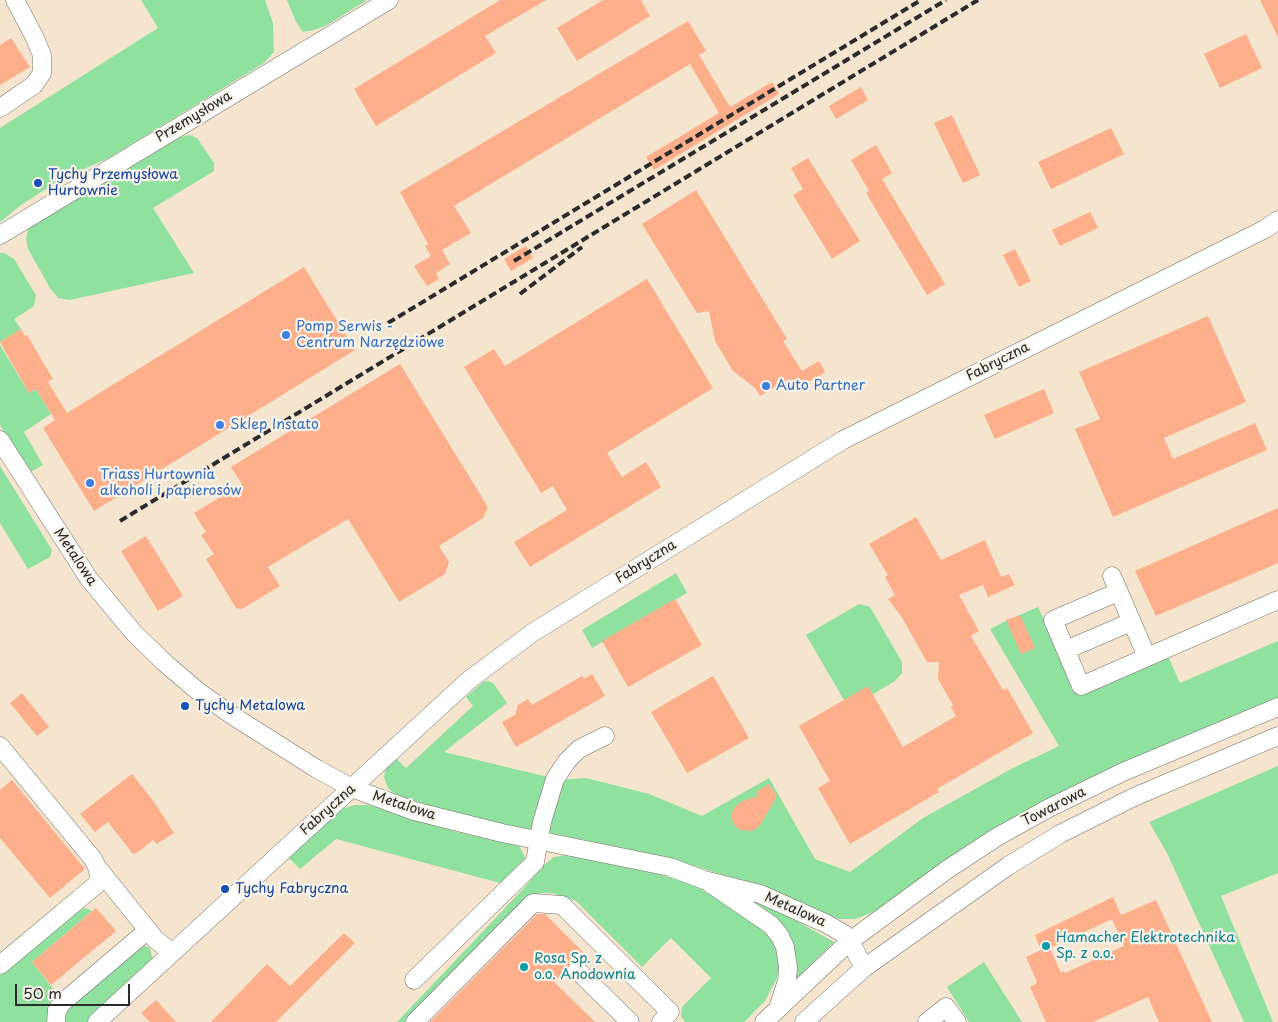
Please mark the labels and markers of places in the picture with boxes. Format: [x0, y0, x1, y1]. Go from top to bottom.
place label: Tychy Przemysłowa Hurtownie [48, 167, 178, 200]
marker: Tychy Przemysłowa Hurtownie [32, 177, 44, 189]
place label: Pomp Serwis - Centrum Narzędziowe [296, 319, 444, 352]
marker: Pomp Serwis - Centrum Narzędziowe [280, 329, 292, 341]
place label: Auto Partner [776, 378, 865, 394]
marker: Auto Partner [760, 380, 772, 392]
place label: Sklep Instato [230, 417, 319, 433]
marker: Sklep Instato [214, 419, 226, 431]
place label: Triass Hurtownia alkoholi i papierosów [100, 467, 241, 500]
marker: Triass Hurtownia alkoholi i papierosów [84, 477, 96, 489]
place label: Tychy Metalowa [195, 698, 305, 714]
marker: Tychy Metalowa [179, 700, 191, 712]
place label: Tychy Fabryczna [235, 881, 348, 897]
marker: Tychy Fabryczna [219, 883, 231, 895]
place label: Hamacher Elektrotechnika Sp. z o.o. [1056, 930, 1235, 962]
marker: Hamacher Elektrotechnika Sp. z o.o. [1040, 940, 1052, 952]
place label: Rosa Sp. z o.o. Anodownia [534, 951, 636, 984]
marker: Rosa Sp. z o.o. Anodownia [518, 961, 530, 973]

